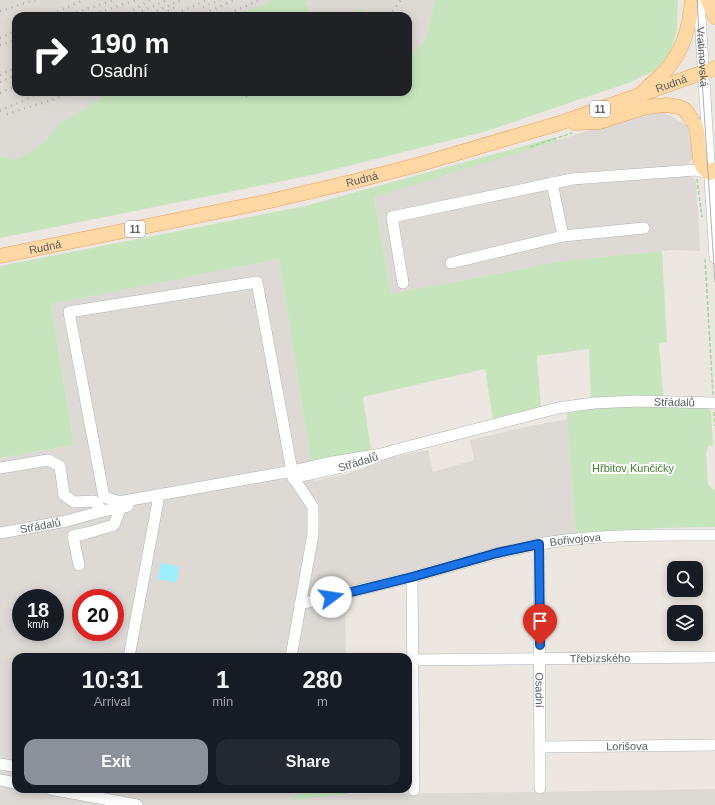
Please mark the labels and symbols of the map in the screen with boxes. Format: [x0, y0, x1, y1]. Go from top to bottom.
street label: Vratimovská [695, 26, 710, 88]
street label: Rudná [654, 72, 689, 95]
road number: 11 [590, 101, 610, 117]
street label: Rudná [345, 169, 380, 189]
road number: 11 [125, 221, 145, 237]
street label: Rudná [28, 238, 63, 256]
street label: Střádalů [654, 395, 695, 408]
street label: Střádalů [337, 450, 379, 474]
park label: Hřbitov Kunčičky [592, 462, 674, 474]
street label: Střádalů [19, 516, 62, 535]
street label: Bořivojova [549, 531, 602, 548]
position arrow [310, 576, 352, 618]
speed limit sign: 20 [72, 589, 124, 641]
pin [523, 604, 557, 645]
street label: Třebízského [570, 652, 630, 664]
street label: Osadní [534, 672, 546, 708]
street label: Lorišova [606, 740, 649, 752]

